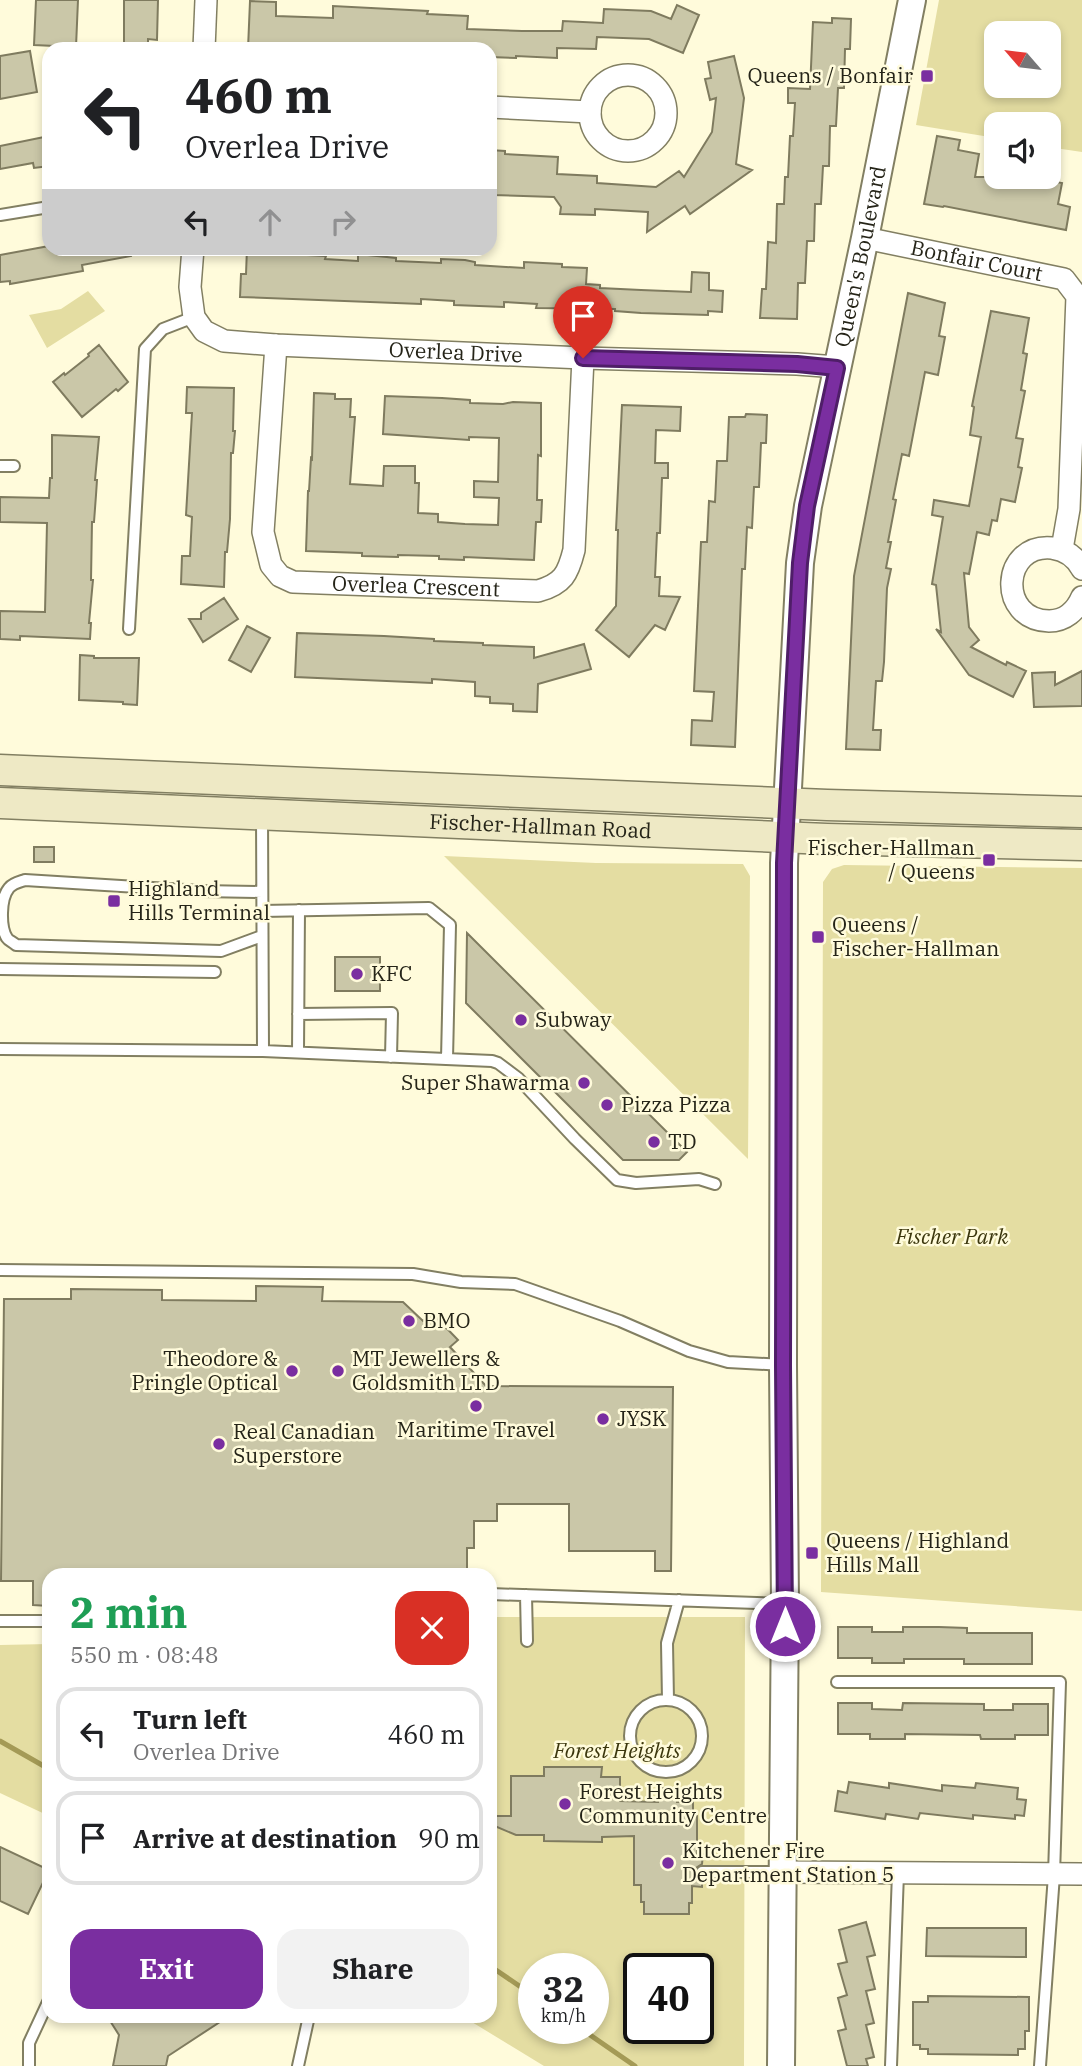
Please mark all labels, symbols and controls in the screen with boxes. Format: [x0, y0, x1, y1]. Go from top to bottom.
north arrow [984, 21, 1060, 98]
map controls [984, 21, 1061, 189]
place label: Queens / Bonfair [747, 61, 914, 89]
text: 460 m [185, 63, 332, 126]
marker: Queens / Bonfair [919, 68, 935, 84]
icon: left [70, 70, 161, 161]
button: sound [984, 112, 1061, 189]
text: Overlea Drive [185, 125, 389, 167]
street label: Queen's Boulevard [827, 163, 892, 349]
icon: left [178, 203, 216, 241]
icon: ahead [251, 203, 289, 241]
icon: right [324, 203, 362, 241]
street label: Bonfair Court [908, 233, 1045, 287]
pin [553, 286, 613, 358]
icon: arrive [564, 297, 602, 335]
street label: Overlea Drive [388, 335, 523, 368]
street label: Overlea Crescent [332, 568, 500, 603]
street label: Fischer-Hallman Road [429, 807, 653, 844]
place label: Fischer-Hallman / Queens [807, 833, 975, 885]
marker: Fischer-Hallman / Queens [981, 852, 997, 868]
place label: Highland Hills Terminal [128, 874, 270, 926]
marker: Highland Hills Terminal [106, 893, 122, 909]
place label: Queens / Fischer-Hallman [832, 910, 1000, 962]
marker: Queens / Fischer-Hallman [810, 929, 826, 945]
place label: KFC [371, 959, 412, 987]
marker: KFC [349, 966, 365, 982]
place label: Subway [535, 1005, 612, 1033]
marker: Subway [513, 1012, 529, 1028]
place label: Super Shawarma [401, 1068, 570, 1096]
marker: Super Shawarma [576, 1075, 592, 1091]
place label: Pizza Pizza [621, 1090, 731, 1118]
marker: Pizza Pizza [599, 1097, 615, 1113]
place label: TD [668, 1127, 697, 1155]
marker: TD [646, 1134, 662, 1150]
park label: Fischer Park [895, 1222, 1009, 1250]
place label: BMO [423, 1306, 470, 1334]
marker: BMO [401, 1313, 417, 1329]
place label: Theodore & Pringle Optical [131, 1344, 278, 1396]
place label: MT Jewellers & Goldsmith LTD [352, 1344, 500, 1396]
marker: Theodore & Pringle Optical [284, 1363, 300, 1379]
marker: MT Jewellers & Goldsmith LTD [330, 1363, 346, 1379]
marker: Maritime Travel [468, 1398, 484, 1414]
place label: JYSK [617, 1404, 667, 1432]
marker: JYSK [595, 1411, 611, 1427]
place label: Maritime Travel [397, 1415, 555, 1443]
place label: Real Canadian Superstore [233, 1417, 375, 1469]
marker: Real Canadian Superstore [211, 1436, 227, 1452]
place label: Queens / Highland Hills Mall [826, 1526, 1009, 1578]
marker: Queens / Highland Hills Mall [804, 1545, 820, 1561]
text: 2 min [70, 1585, 188, 1640]
position arrow [748, 1589, 822, 1663]
button: close [395, 1591, 469, 1665]
text: 550 m · 08:48 [70, 1639, 219, 1669]
text: Turn left [133, 1702, 247, 1736]
icon: left [74, 1715, 112, 1753]
text: 460 m [387, 1717, 465, 1751]
text: Overlea Drive [133, 1736, 280, 1766]
park label: Forest Heights [553, 1736, 681, 1764]
place label: Forest Heights Community Centre [579, 1777, 767, 1829]
marker: Forest Heights Community Centre [557, 1796, 573, 1812]
icon: arrive [74, 1819, 112, 1857]
text: Arrive at destination [133, 1821, 397, 1855]
text: 90 m [418, 1821, 480, 1855]
place label: Kitchener Fire Department Station 5 [682, 1836, 894, 1888]
marker: Kitchener Fire Department Station 5 [660, 1855, 676, 1871]
button: Exit [70, 1929, 263, 2009]
button: Share [277, 1929, 469, 2009]
speed limit sign: 40 [623, 1953, 714, 2044]
text: 32 [542, 1966, 585, 2012]
text: km/h [541, 2004, 586, 2027]

